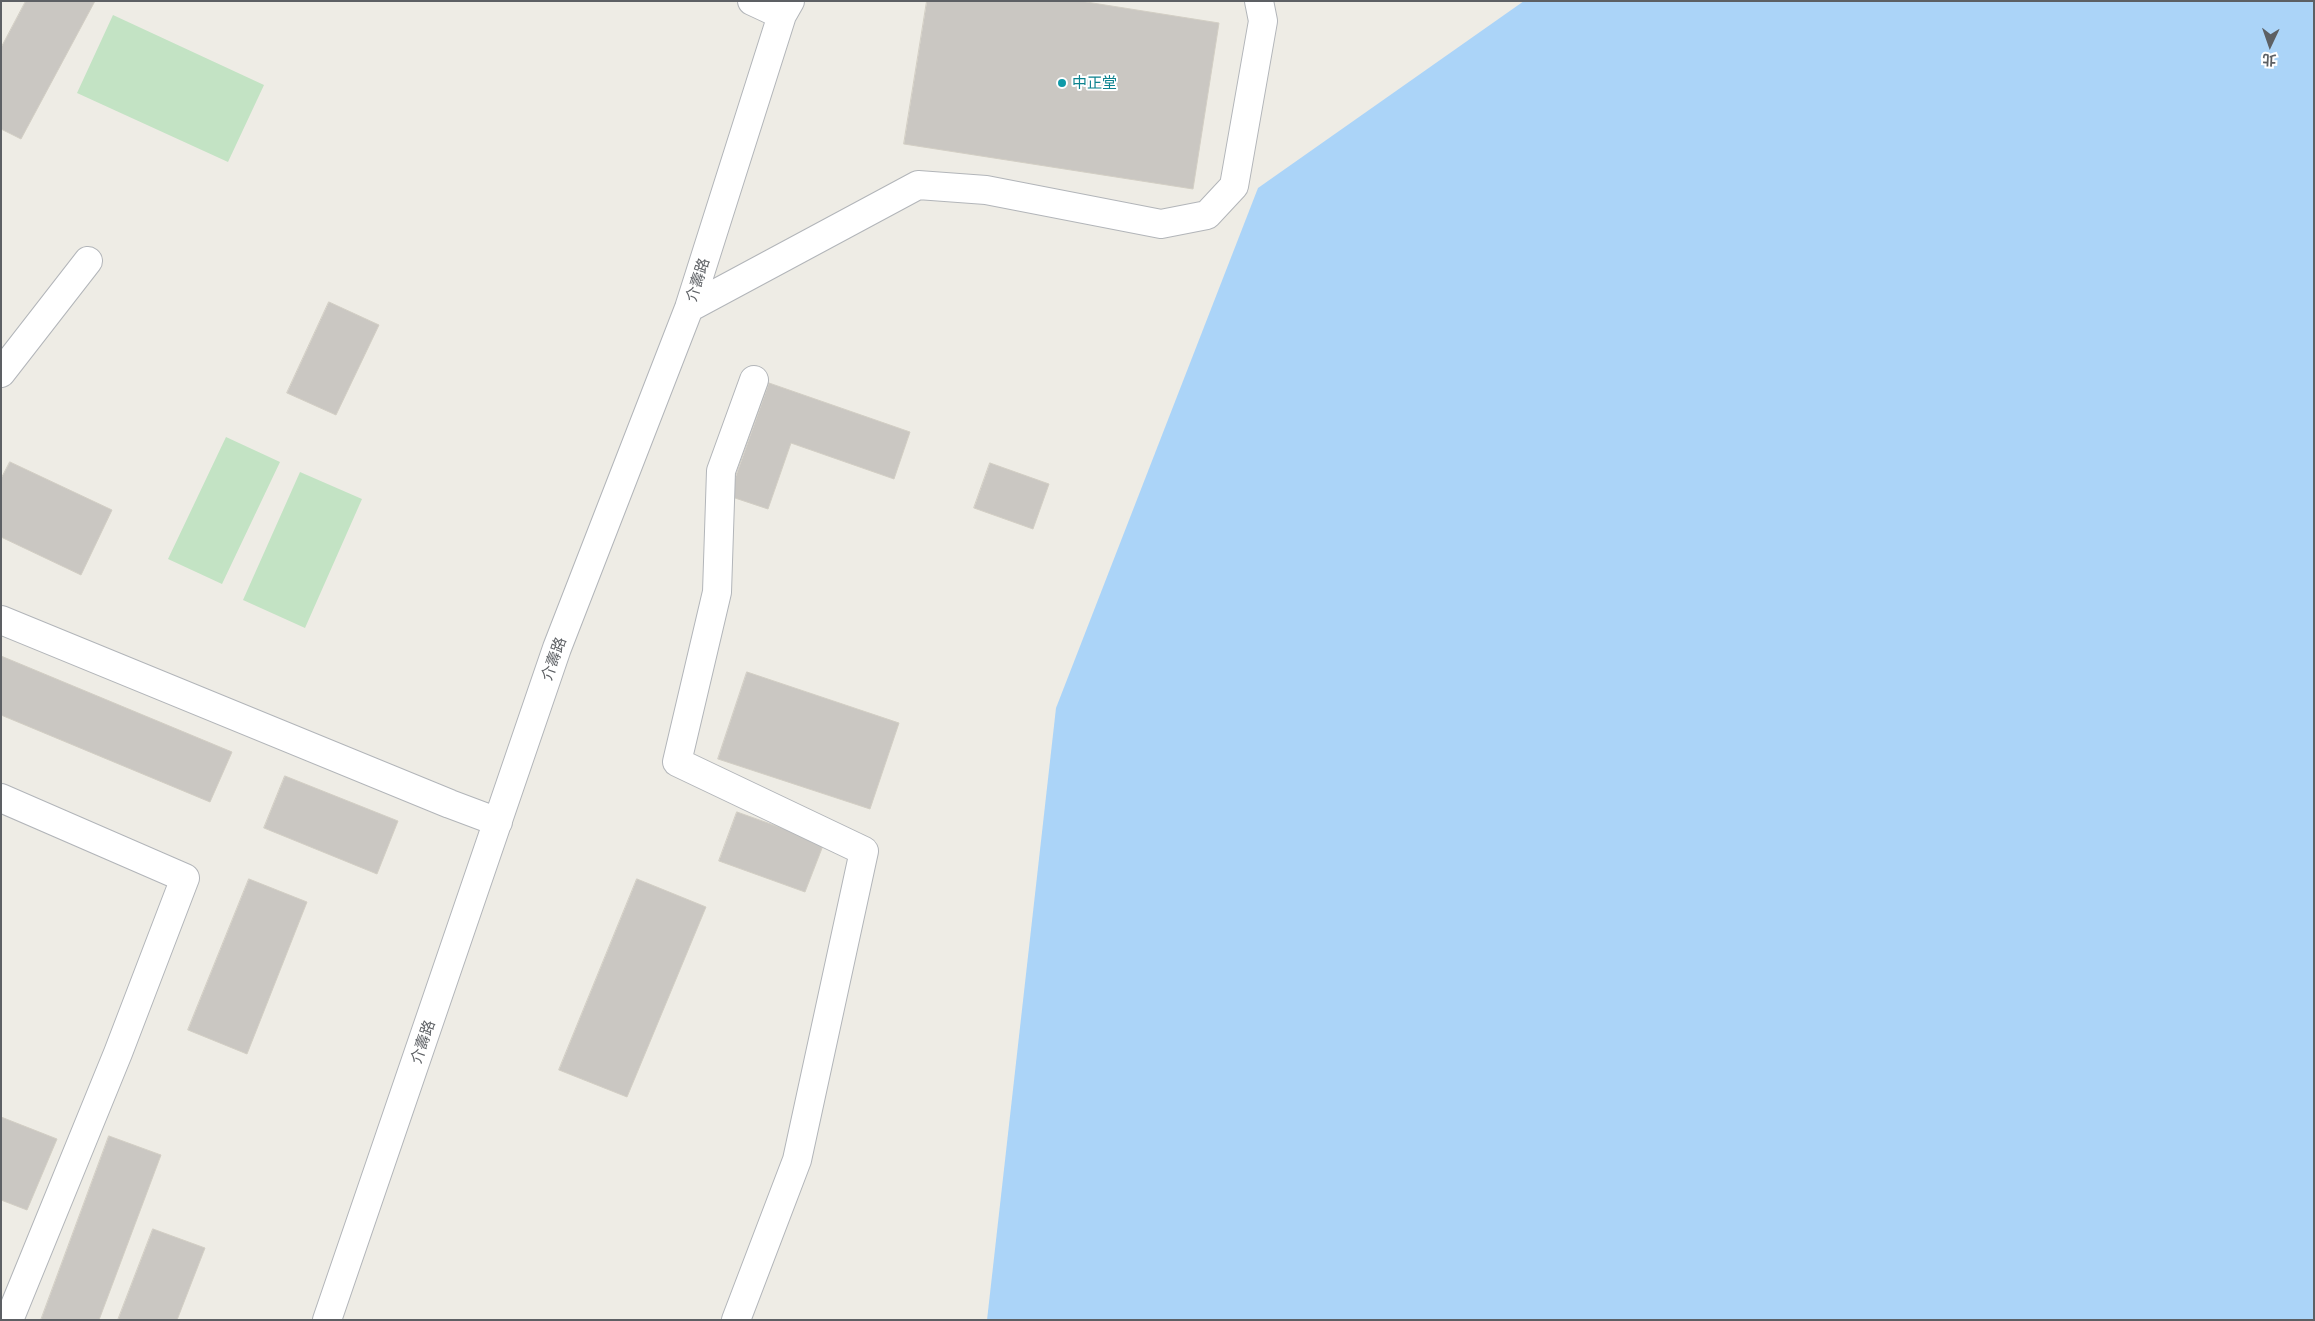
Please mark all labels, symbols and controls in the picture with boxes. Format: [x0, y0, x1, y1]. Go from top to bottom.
north arrow [2245, 20, 2295, 70]
text: 北 [2262, 52, 2277, 68]
place label: 中正堂 [1072, 74, 1117, 92]
marker: 中正堂 [1056, 77, 1068, 89]
street label: 介壽路 [682, 256, 714, 304]
street label: 介壽路 [538, 635, 570, 683]
street label: 介壽路 [407, 1018, 439, 1066]

